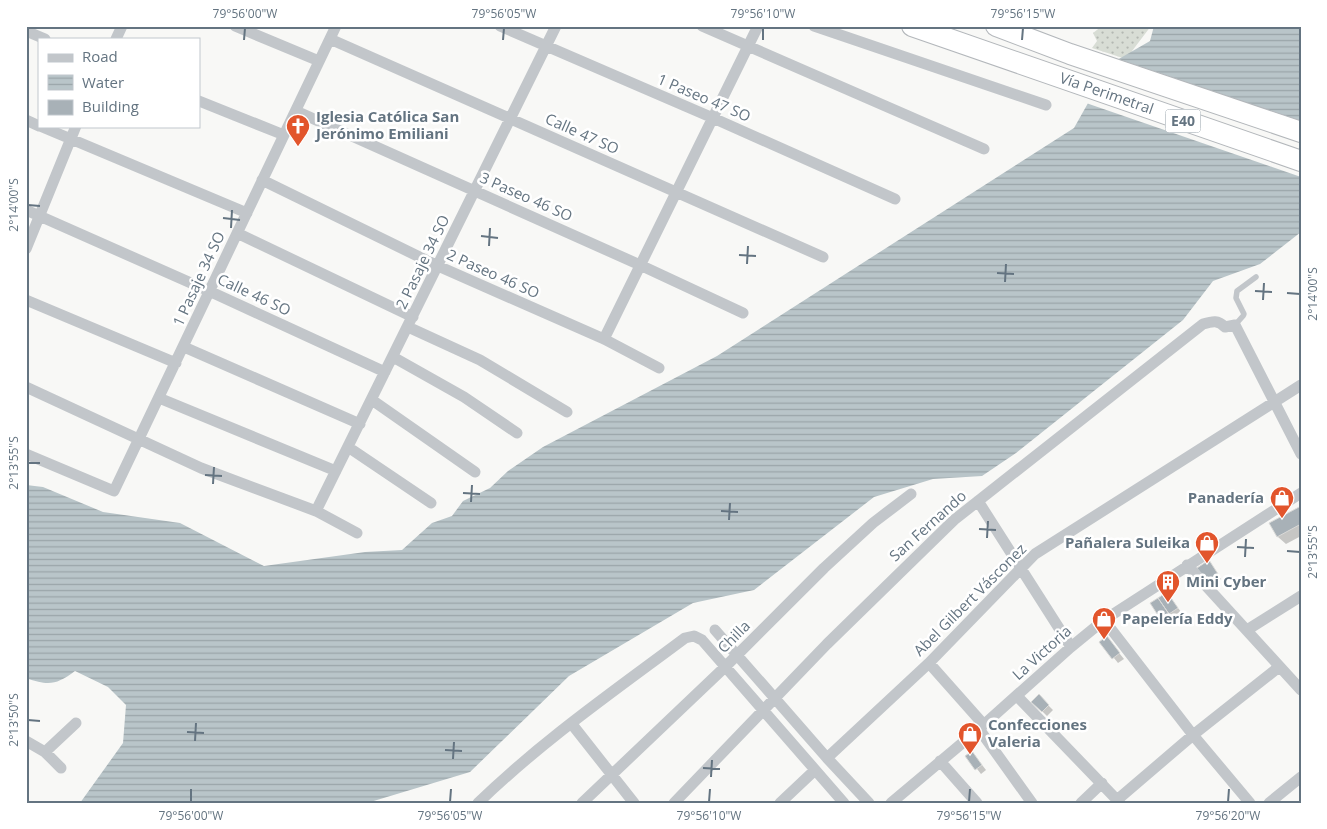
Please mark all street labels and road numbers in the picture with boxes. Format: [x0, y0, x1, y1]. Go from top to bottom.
street label: Vía Perimetral [1057, 67, 1157, 118]
street label: 1 Paseo 47 SO [655, 68, 754, 126]
street label: Calle 47 SO [542, 108, 622, 158]
road number: E40 [1166, 110, 1200, 132]
street label: 3 Paseo 46 SO [477, 167, 576, 225]
street label: 2 Pasaje 34 SO [391, 211, 454, 312]
street label: 1 Pasaje 34 SO [167, 228, 229, 329]
street label: 2 Paseo 46 SO [444, 244, 543, 302]
street label: Calle 46 SO [215, 268, 294, 320]
street label: San Fernando [885, 485, 970, 565]
street label: Abel Gilbert Vásconez [909, 539, 1030, 660]
street label: Chilla [713, 616, 754, 657]
street label: La Victoria [1008, 621, 1075, 684]

